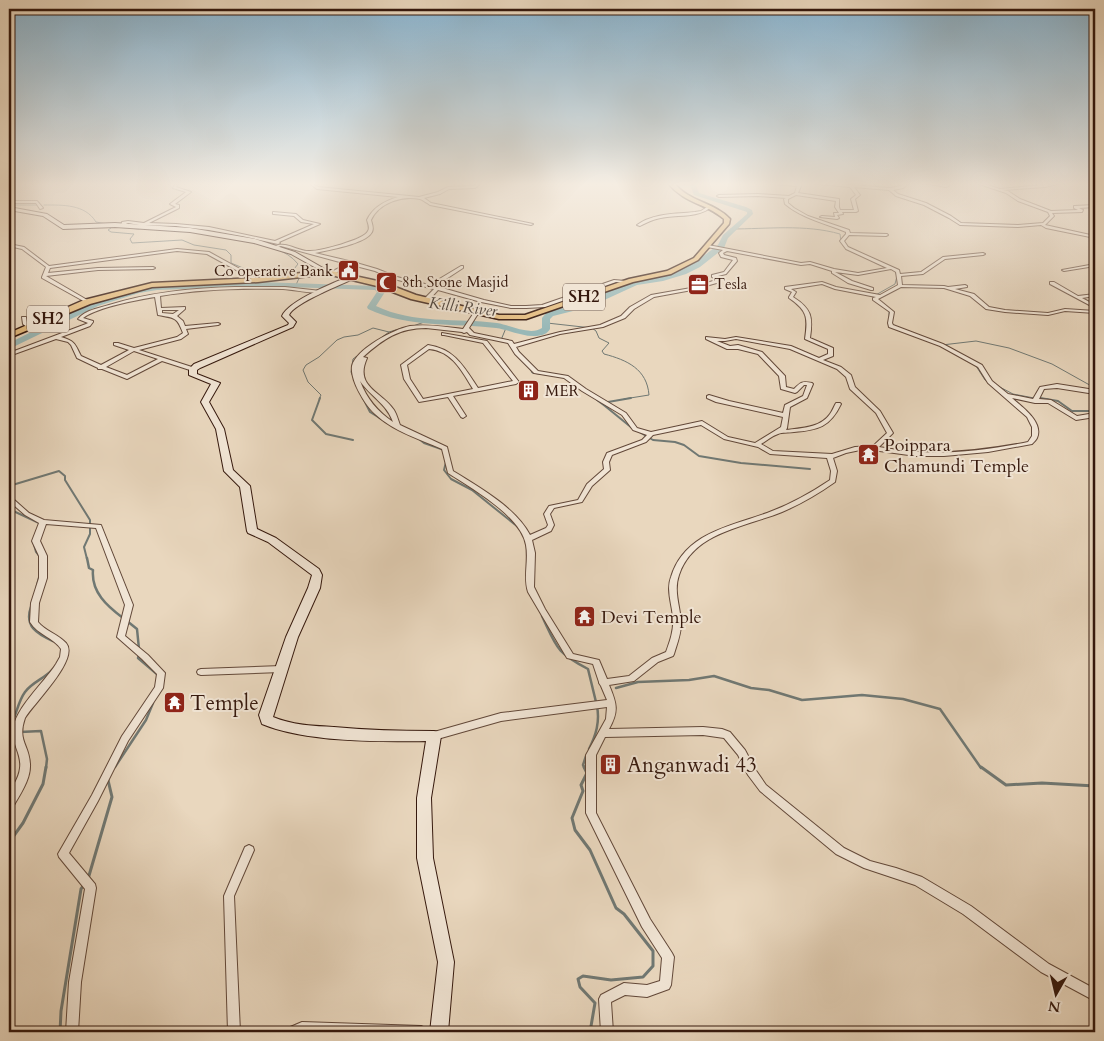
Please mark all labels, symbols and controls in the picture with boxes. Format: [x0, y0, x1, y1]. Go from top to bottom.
public building icon: Co operative Bank [337, 259, 361, 283]
place label: Co operative Bank [214, 261, 333, 281]
mosque icon: 8th Stone Masjid [374, 270, 398, 294]
place label: 8th Stone Masjid [402, 272, 508, 292]
office icon: Tesla [686, 272, 710, 296]
place label: Tesla [714, 274, 748, 294]
road number: SH2 [563, 284, 605, 310]
water label: Killi River [428, 292, 499, 322]
road number: SH2 [27, 306, 69, 332]
building icon: MER [517, 379, 541, 403]
place label: MER [545, 381, 579, 401]
place label: Poippara Chamundi Temple [884, 433, 1029, 479]
temple icon: Poippara Chamundi Temple [856, 443, 880, 467]
temple icon: Devi Temple [573, 605, 597, 629]
place label: Devi Temple [601, 605, 702, 630]
place label: Temple [190, 689, 259, 718]
temple icon: Temple [162, 691, 186, 715]
place label: Anganwadi 43 [627, 751, 757, 780]
building icon: Anganwadi 43 [599, 753, 623, 777]
north arrow [1032, 968, 1082, 1018]
text: N [1047, 996, 1062, 1017]

